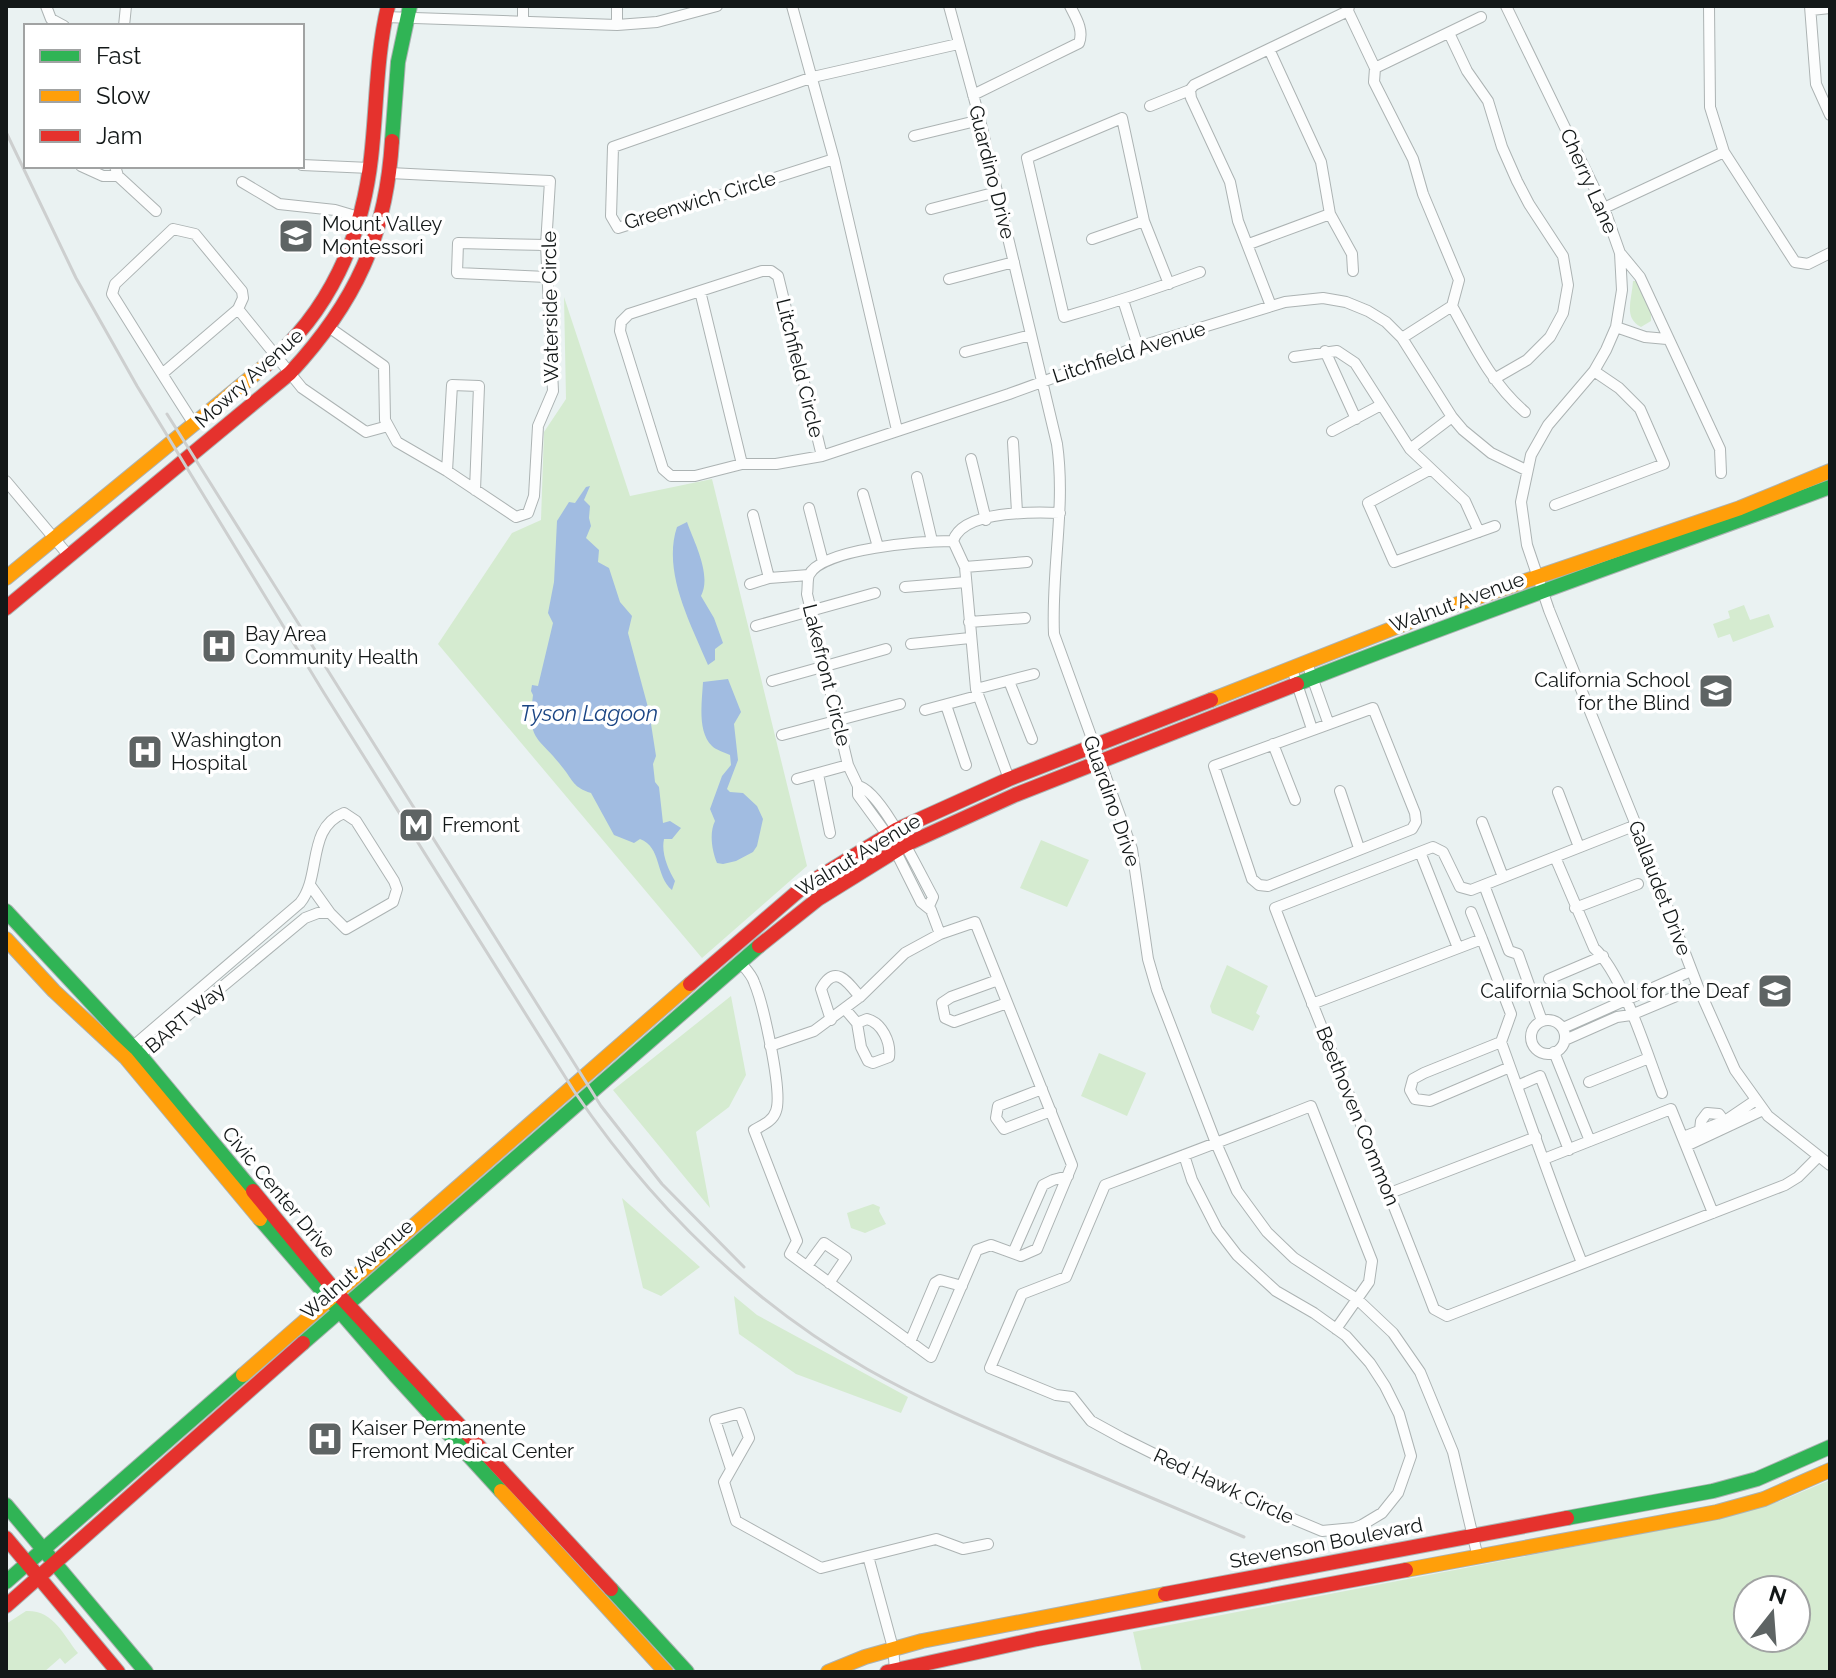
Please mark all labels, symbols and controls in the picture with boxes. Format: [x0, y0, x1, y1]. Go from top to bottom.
legend [24, 24, 304, 168]
text: Fast [96, 41, 141, 70]
text: Slow [96, 81, 151, 110]
street label: Guardino Drive [964, 103, 1020, 242]
text: Jam [96, 121, 142, 150]
street label: Cherry Lane [1555, 125, 1623, 238]
street label: Greenwich Circle [621, 165, 779, 234]
place label: Mount Valley Montessori [322, 212, 443, 259]
school or university icon: Mount Valley Montessori [277, 217, 315, 255]
street label: Waterside Circle [537, 230, 563, 383]
street label: Litchfield Circle [771, 296, 829, 440]
street label: Litchfield Avenue [1049, 316, 1209, 388]
street label: Mowry Avenue [190, 323, 308, 433]
street label: Walnut Avenue [1387, 567, 1528, 637]
street label: Lakefront Circle [798, 601, 856, 749]
place label: Bay Area Community Health [245, 622, 418, 669]
hospital icon: Bay Area Community Health [200, 627, 238, 665]
place label: California School for the Blind [1534, 668, 1691, 715]
school or university icon: California School for the Blind [1697, 672, 1735, 710]
water label: Tyson Lagoon [520, 700, 658, 726]
place label: Washington Hospital [171, 728, 282, 775]
street label: Guardino Drive [1078, 732, 1146, 870]
hospital icon: Washington Hospital [126, 733, 164, 771]
metro station icon: Fremont [397, 806, 435, 844]
street label: Walnut Avenue [791, 808, 925, 902]
place label: Fremont [442, 813, 520, 837]
street label: Gallaudet Drive [1623, 817, 1697, 959]
school or university icon: California School for the Deaf [1756, 972, 1794, 1010]
street label: BART Way [140, 978, 230, 1058]
place label: California School for the Deaf [1480, 979, 1750, 1003]
street label: Beethoven Common [1311, 1023, 1405, 1209]
street label: Civic Center Drive [217, 1122, 341, 1263]
street label: Walnut Avenue [296, 1213, 418, 1324]
place label: Kaiser Permanente Fremont Medical Center [351, 1416, 574, 1463]
hospital icon: Kaiser Permanente Fremont Medical Center [306, 1420, 344, 1458]
street label: Red Hawk Circle [1150, 1443, 1298, 1529]
street label: Stevenson Boulevard [1227, 1512, 1425, 1574]
north arrow [1732, 1574, 1812, 1654]
text: N [1766, 1580, 1790, 1610]

